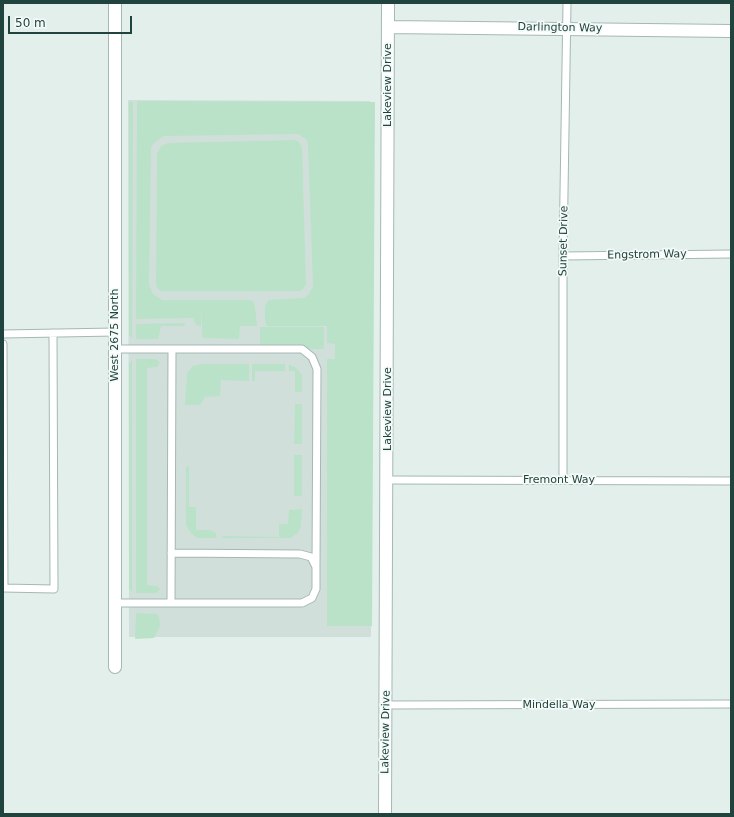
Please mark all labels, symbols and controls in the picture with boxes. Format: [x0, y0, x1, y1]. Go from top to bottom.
scale bar [10, 8, 134, 34]
text: 50 m [15, 16, 46, 30]
street label: Darlington Way [518, 21, 602, 35]
street label: Lakeview Drive [381, 43, 395, 127]
street label: Sunset Drive [557, 206, 571, 276]
street label: Engstrom Way [607, 248, 687, 262]
street label: West 2675 North [108, 289, 122, 381]
street label: Lakeview Drive [381, 367, 395, 451]
street label: Fremont Way [523, 473, 595, 487]
street label: Lakeview Drive [379, 690, 393, 774]
street label: Mindella Way [522, 698, 596, 712]

